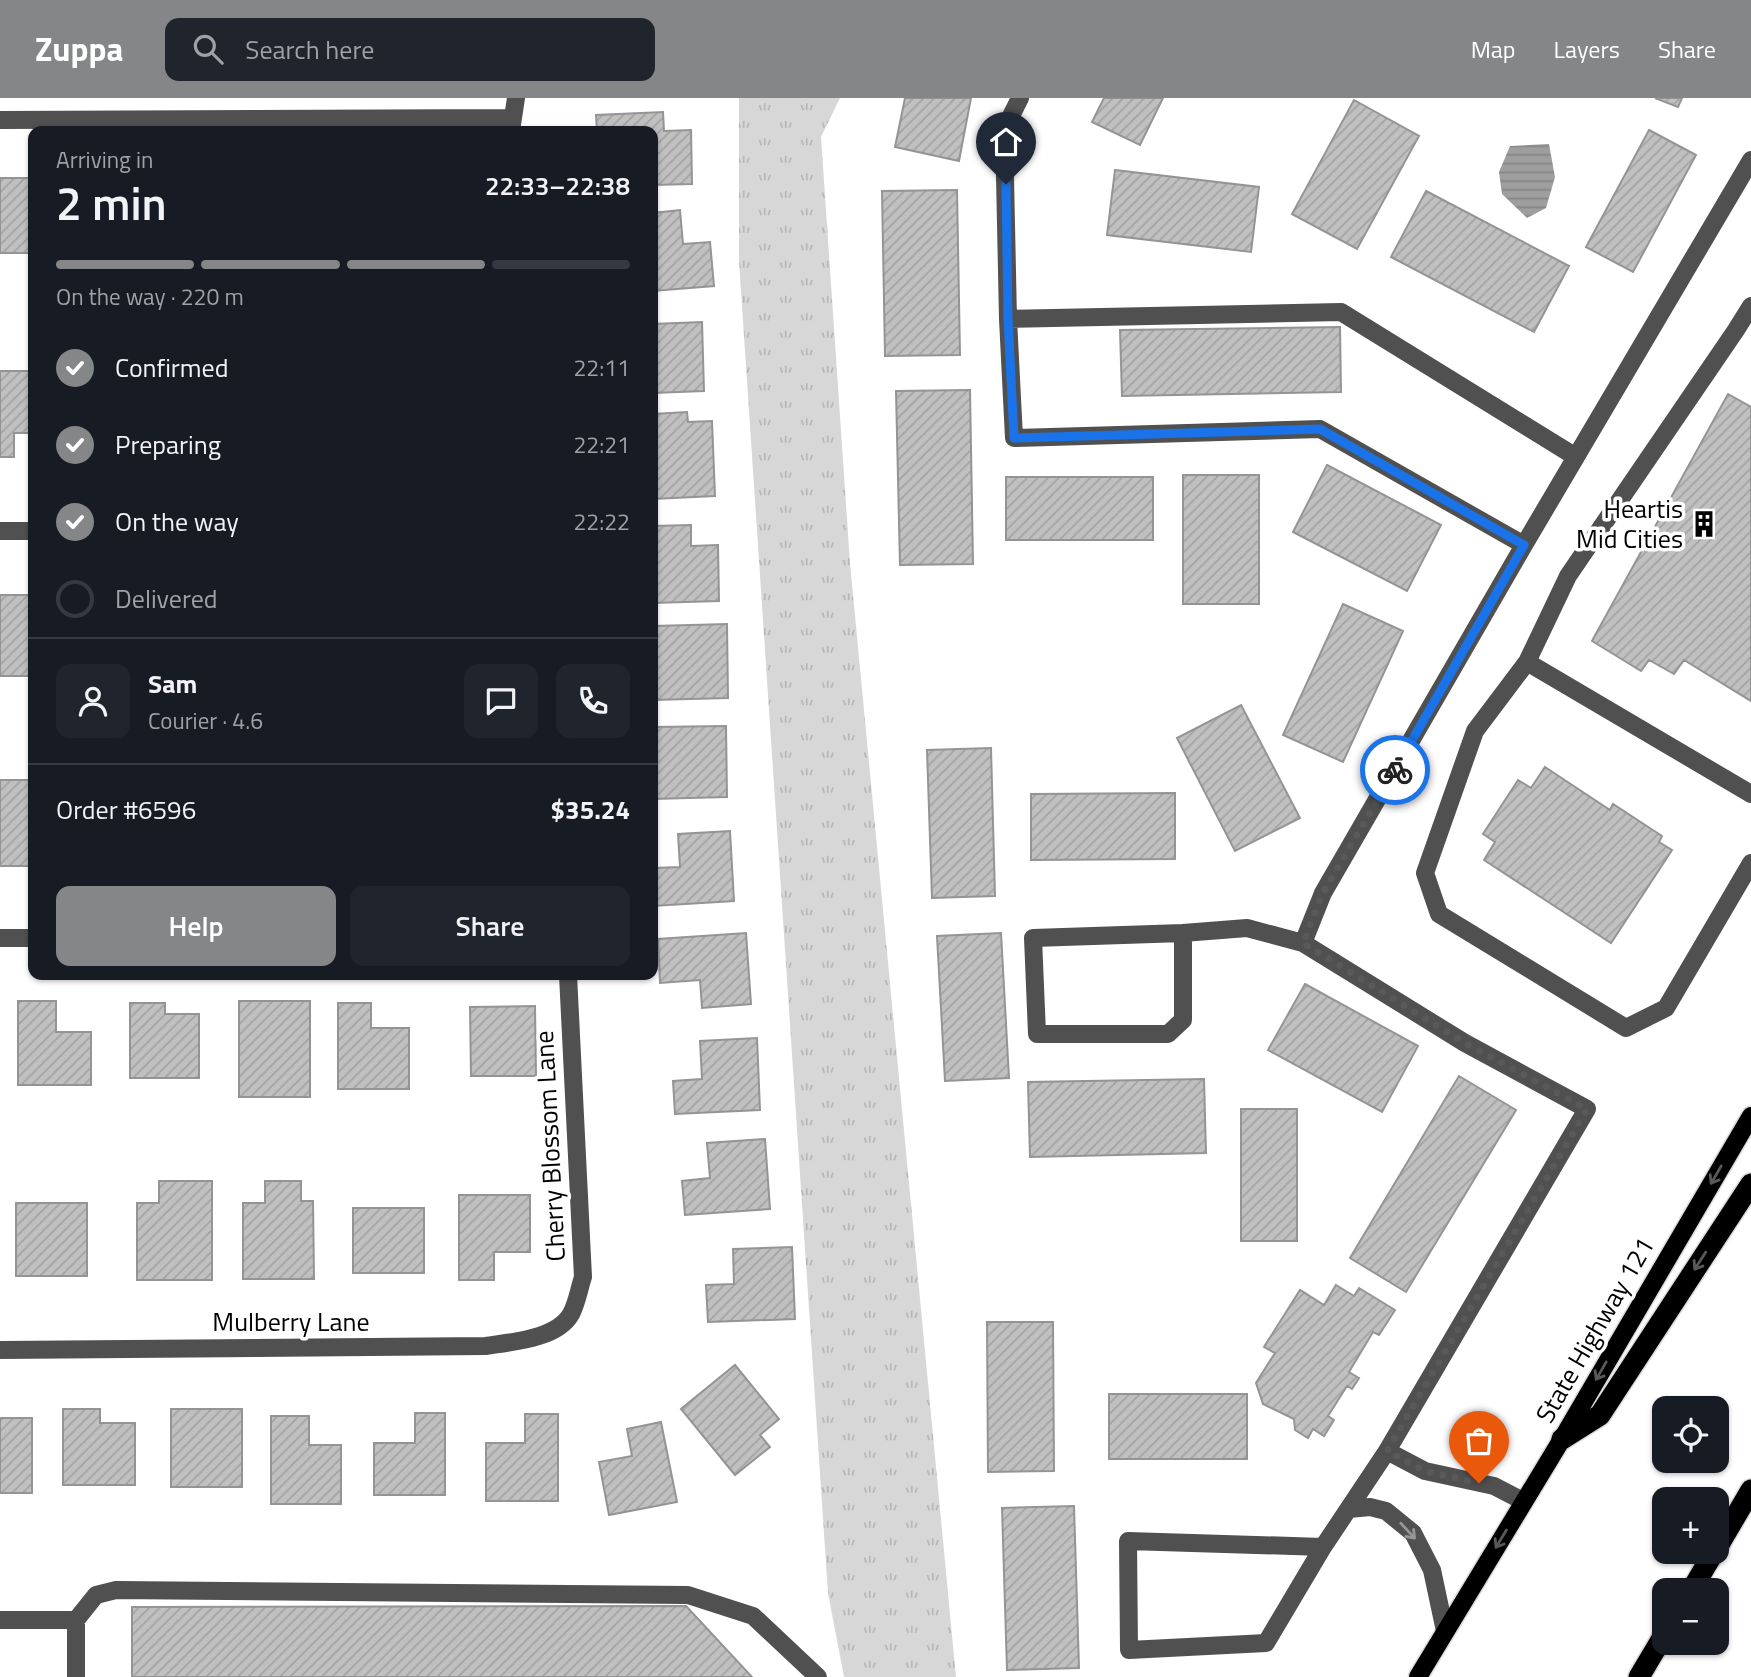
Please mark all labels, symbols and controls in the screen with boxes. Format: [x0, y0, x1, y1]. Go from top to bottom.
search box [165, 18, 655, 81]
text: Zuppa [35, 24, 123, 74]
icon: search [189, 30, 227, 68]
text: Search here [245, 30, 374, 69]
text: Map [1471, 31, 1516, 67]
text: Layers [1554, 31, 1620, 67]
text: Share [1658, 31, 1716, 67]
pin [976, 112, 1036, 184]
icon: home [987, 123, 1025, 161]
text: Arriving in [56, 142, 153, 177]
text: 22:33–22:38 [485, 166, 630, 205]
text: 2 min [56, 168, 167, 238]
text: On the way · 220 m [56, 279, 244, 314]
text: Confirmed [115, 348, 229, 387]
icon: check [56, 349, 94, 387]
text: 22:11 [573, 350, 630, 385]
text: Preparing [115, 425, 221, 464]
icon: check [56, 426, 94, 464]
text: 22:21 [573, 427, 630, 462]
place label: Heartis Mid Cities [1576, 489, 1683, 558]
text: On the way [115, 502, 239, 541]
icon: check [56, 503, 94, 541]
text: 22:22 [573, 504, 630, 539]
building icon: Heartis Mid Cities [1689, 509, 1719, 539]
text: Delivered [115, 579, 218, 618]
button: person [56, 664, 130, 738]
text: Sam [148, 664, 197, 703]
button: chat [464, 664, 538, 738]
button: phone [556, 664, 630, 738]
text: Courier · 4.6 [148, 703, 263, 738]
courier [1360, 735, 1430, 805]
icon: bike [1376, 751, 1414, 789]
text: Order #6596 [56, 790, 196, 829]
text: $35.24 [551, 790, 630, 829]
button: Help [56, 886, 336, 966]
button: Share [350, 886, 630, 966]
street label: Cherry Blossom Lane [524, 1030, 575, 1262]
one-way arrow [1709, 1165, 1723, 1185]
street label: State Highway 121 [1525, 1230, 1664, 1430]
one-way arrow [1693, 1251, 1707, 1271]
street label: Mulberry Lane [212, 1302, 370, 1341]
one-way arrow [1594, 1361, 1608, 1381]
map controls [1652, 1396, 1729, 1655]
button: locate [1652, 1396, 1729, 1473]
pin [1449, 1411, 1509, 1483]
icon: bag [1460, 1422, 1498, 1460]
button: + [1652, 1487, 1729, 1564]
one-way arrow [1400, 1522, 1416, 1540]
one-way arrow [1493, 1528, 1507, 1548]
button: − [1652, 1578, 1729, 1655]

